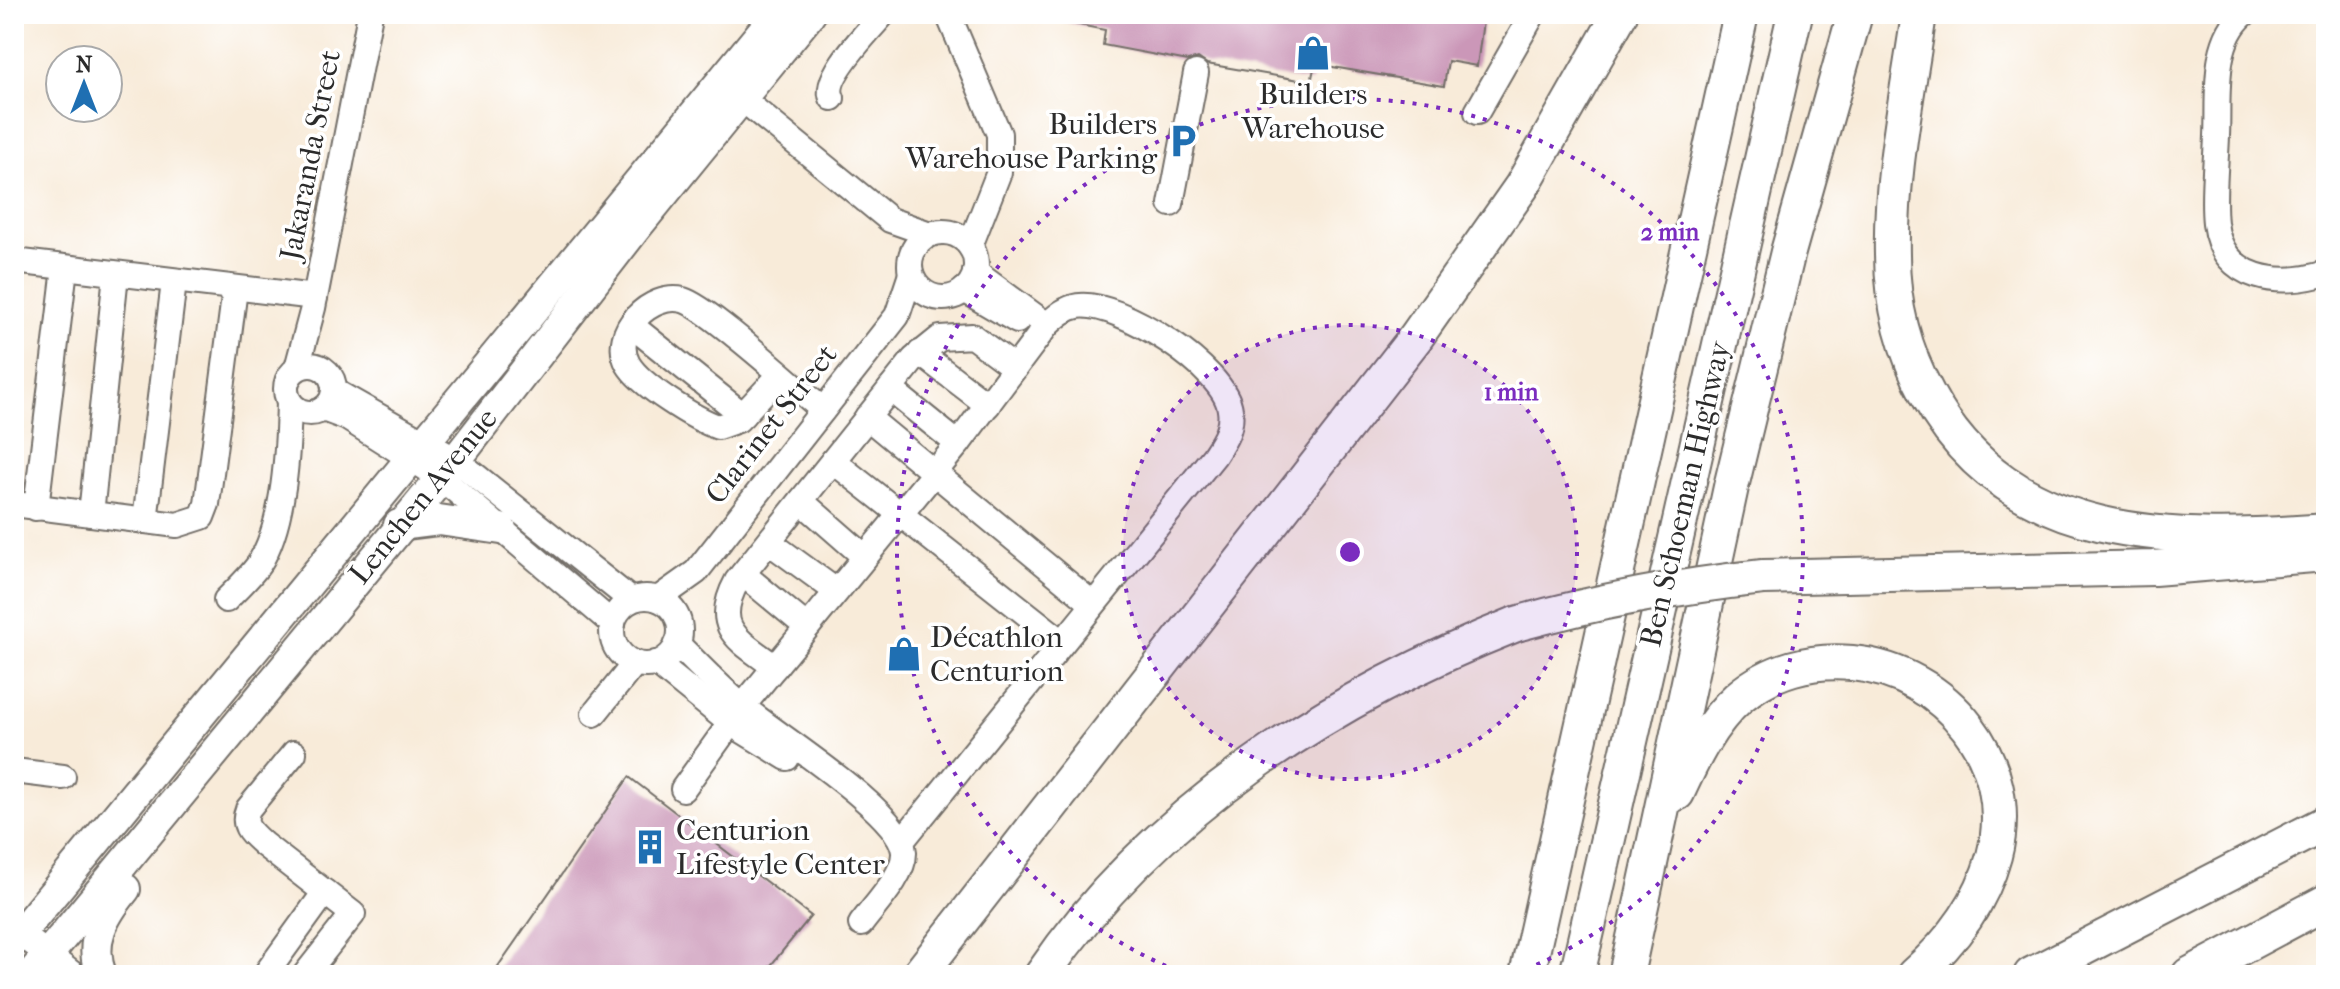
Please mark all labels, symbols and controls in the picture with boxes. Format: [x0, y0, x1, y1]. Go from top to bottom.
shop icon: Builders Warehouse [1294, 34, 1332, 72]
north arrow [44, 44, 124, 124]
street label: Jakaranda Street [273, 47, 348, 265]
text: N [76, 52, 93, 78]
place label: Builders Warehouse [1240, 77, 1385, 146]
place label: Builders Warehouse Parking [905, 107, 1158, 176]
parking icon: Builders Warehouse Parking [1164, 122, 1202, 160]
text: 2 min [1641, 218, 1700, 246]
street label: Clarinet Street [698, 337, 845, 511]
street label: Ben Schoeman Highway [1633, 337, 1738, 650]
text: 1 min [1484, 378, 1539, 406]
street label: Lenchen Avenue [342, 401, 505, 591]
centre of rings [1336, 538, 1364, 566]
place label: Décathlon Centurion [930, 620, 1064, 689]
shop icon: Décathlon Centurion [885, 635, 923, 673]
place label: Centurion Lifestyle Center [676, 813, 885, 882]
building icon: Centurion Lifestyle Center [631, 828, 669, 866]

